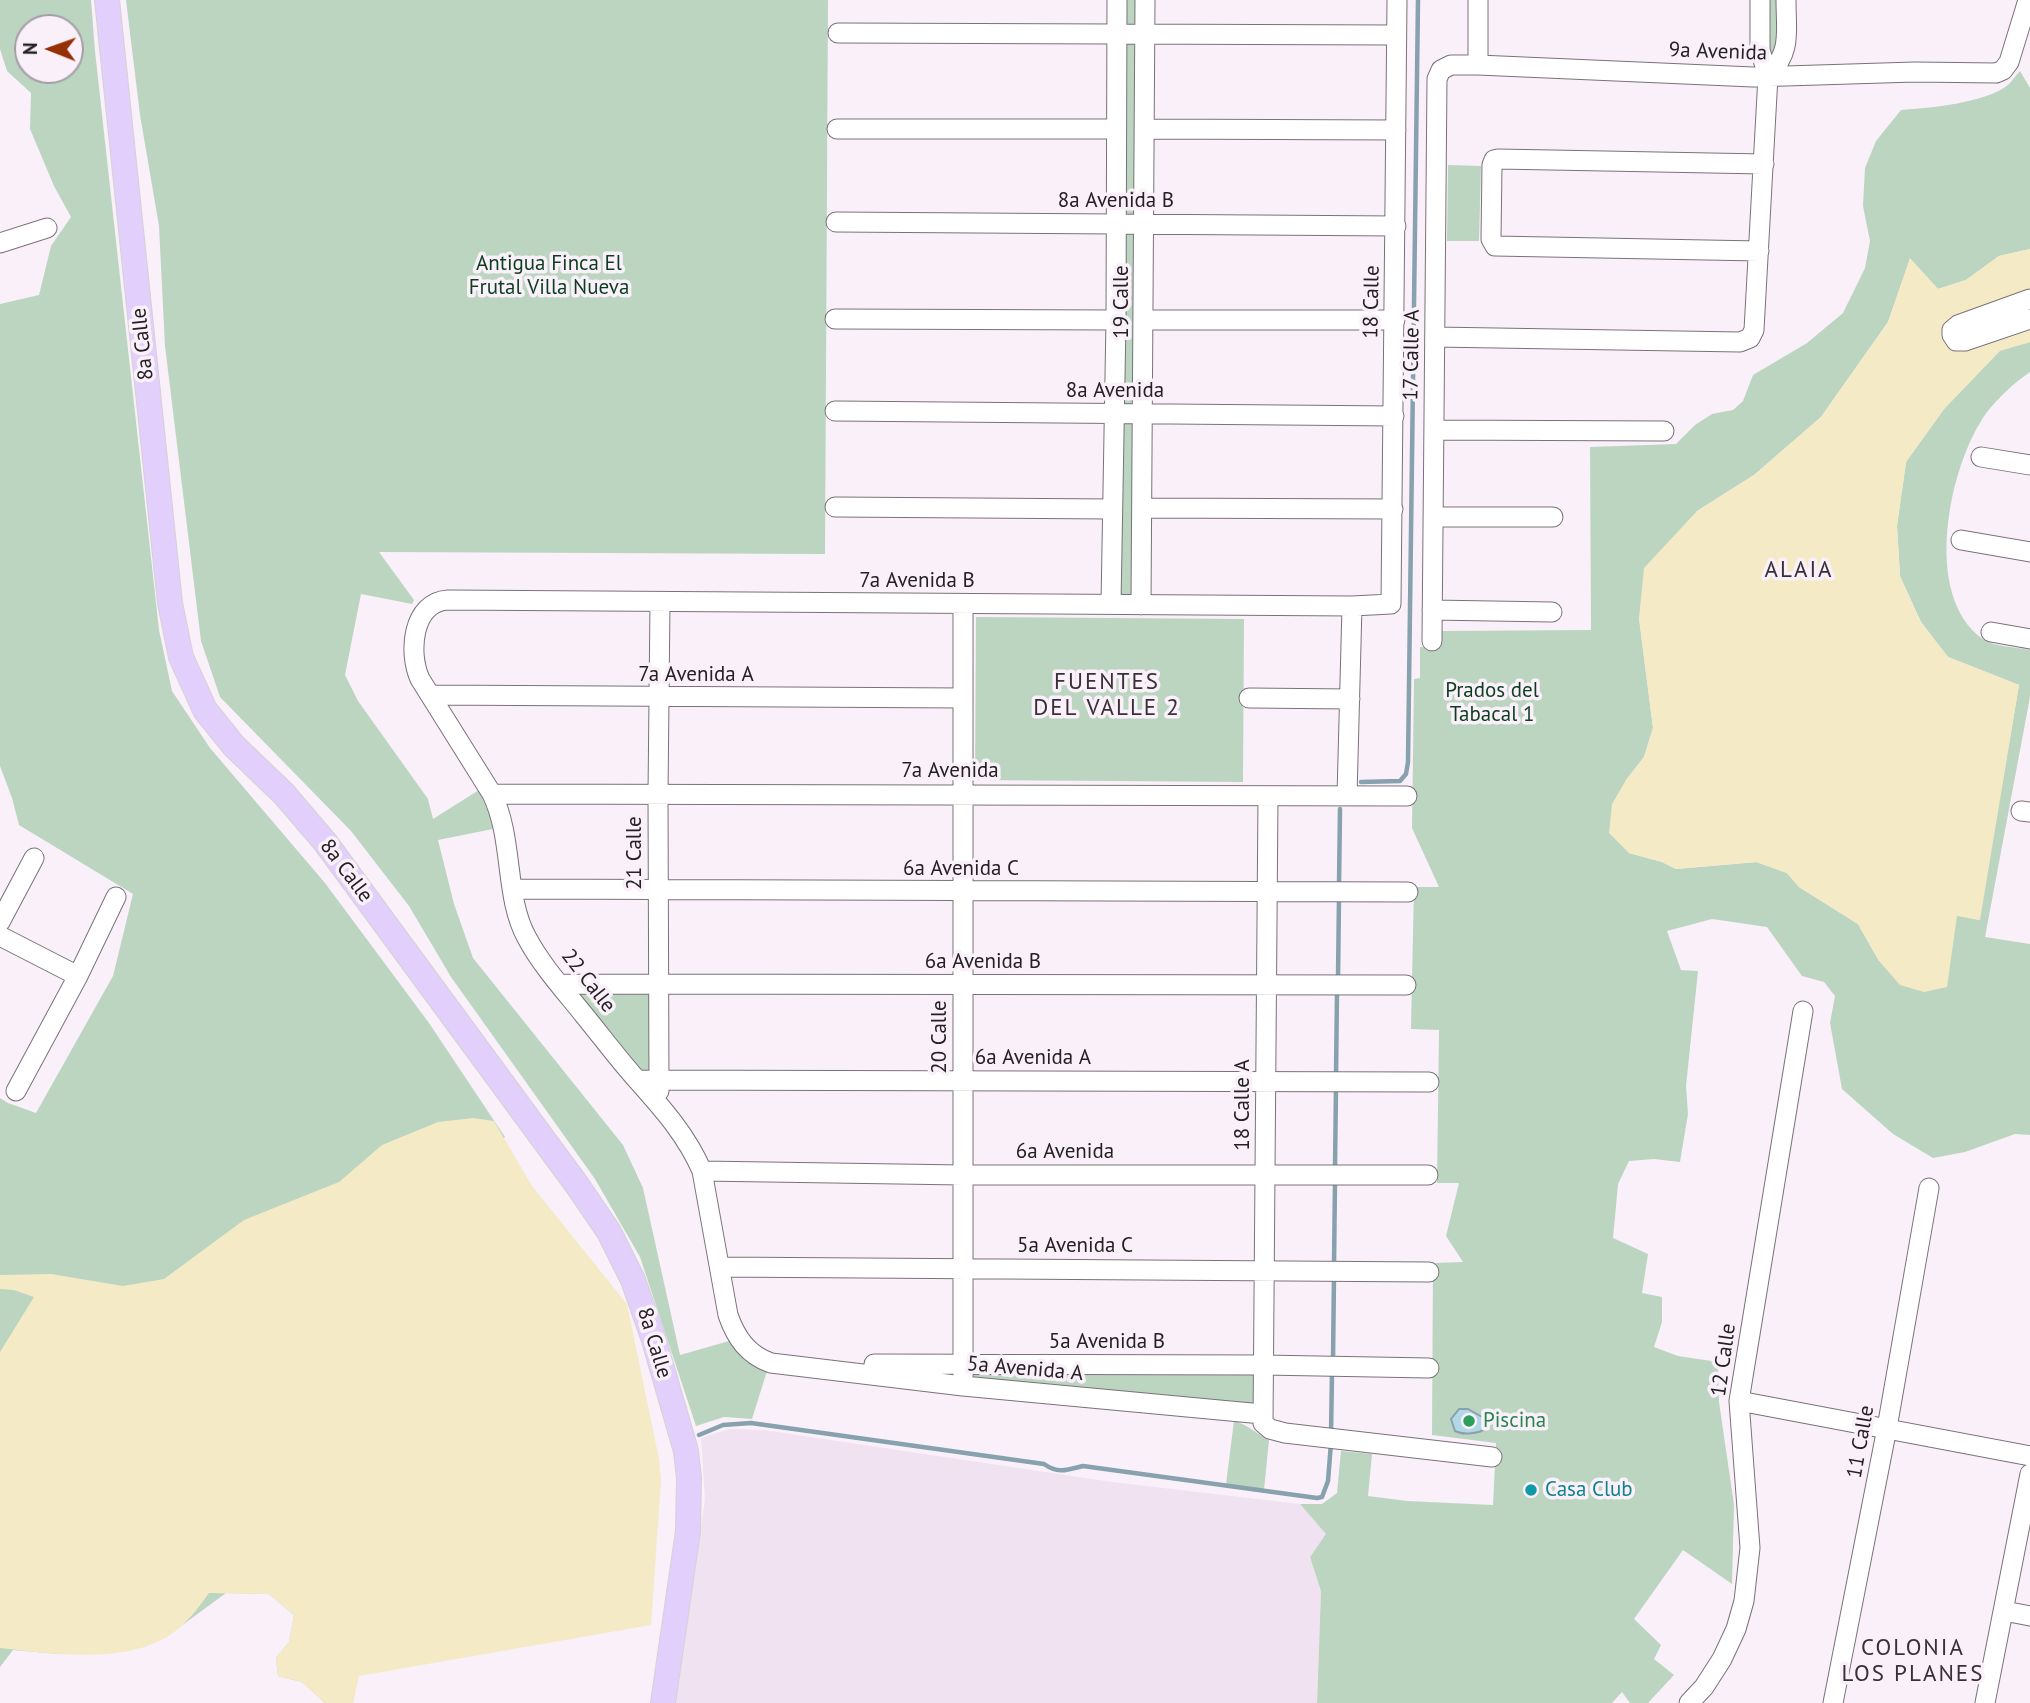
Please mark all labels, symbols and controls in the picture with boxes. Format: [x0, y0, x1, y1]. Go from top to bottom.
north arrow [14, 14, 84, 84]
street label: 9a Avenida [1668, 38, 1768, 66]
text: N [18, 42, 42, 55]
street label: 8a Avenida B [1058, 188, 1174, 214]
park label: Antigua Finca El Frutal Villa Nueva [469, 251, 629, 301]
street label: 19 Calle [1109, 265, 1135, 339]
street label: 18 Calle [1359, 265, 1385, 339]
street label: 8a Calle [127, 307, 159, 381]
street label: 17 Calle A [1399, 309, 1425, 401]
street label: 8a Avenida [1066, 378, 1164, 404]
district label: ALAIA [1765, 556, 1833, 584]
street label: 7a Avenida B [859, 568, 975, 594]
street label: 7a Avenida A [638, 662, 754, 688]
district label: FUENTES DEL VALLE 2 [1035, 668, 1179, 722]
park label: Prados del Tabacal 1 [1445, 678, 1539, 728]
street label: 7a Avenida [901, 758, 999, 784]
street label: 21 Calle [622, 816, 648, 890]
street label: 8a Calle [314, 834, 378, 908]
street label: 6a Avenida C [903, 856, 1019, 882]
street label: 22 Calle [555, 944, 621, 1018]
street label: 6a Avenida B [925, 949, 1041, 975]
street label: 20 Calle [927, 1000, 953, 1074]
street label: 6a Avenida A [975, 1045, 1091, 1071]
street label: 18 Calle A [1230, 1059, 1256, 1151]
street label: 6a Avenida [1016, 1139, 1114, 1165]
street label: 5a Avenida C [1017, 1233, 1133, 1259]
street label: 8a Calle [631, 1305, 677, 1381]
street label: 12 Calle [1706, 1322, 1742, 1398]
street label: 5a Avenida B [1049, 1329, 1165, 1355]
street label: 5a Avenida A [966, 1351, 1084, 1387]
street label: 11 Calle [1842, 1404, 1880, 1480]
place label: Piscina [1483, 1408, 1546, 1434]
marker: Piscina [1461, 1413, 1477, 1429]
place label: Casa Club [1545, 1477, 1633, 1503]
marker: Casa Club [1523, 1482, 1539, 1498]
district label: COLONIA LOS PLANES [1843, 1634, 1983, 1688]

